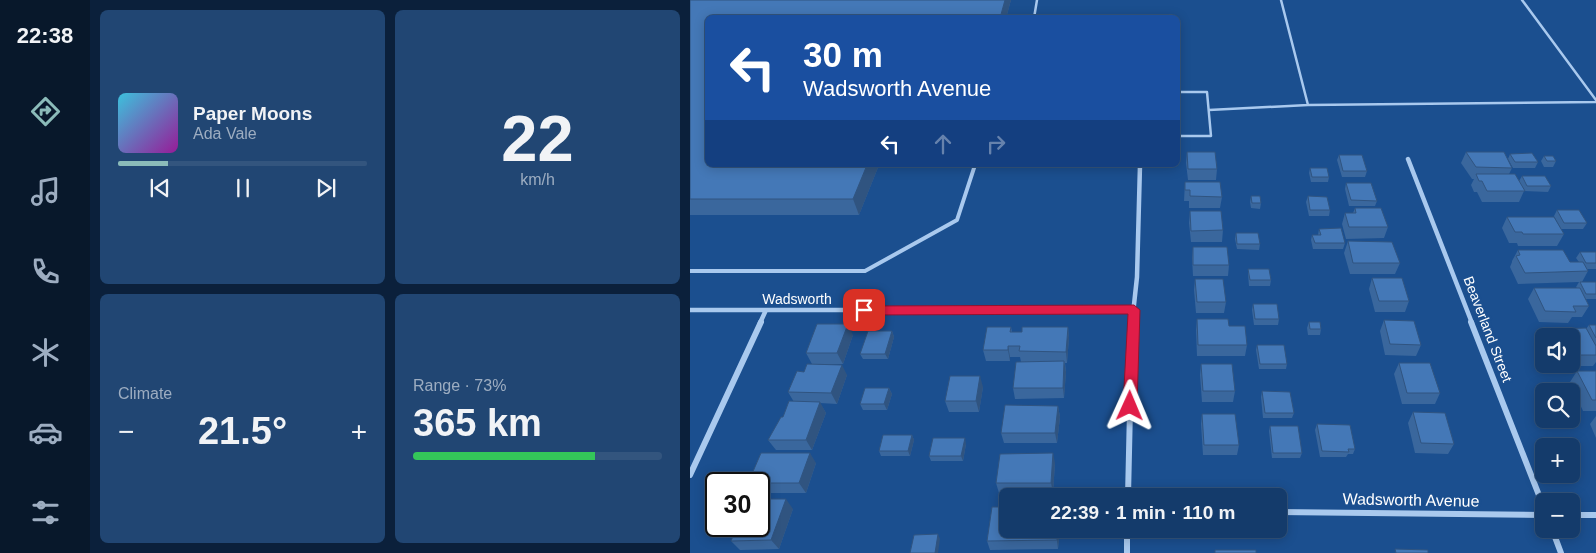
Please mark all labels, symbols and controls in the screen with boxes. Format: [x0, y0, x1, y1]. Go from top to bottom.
text: 22:38 [17, 23, 73, 48]
icon: left [720, 35, 785, 100]
text: 30 m [803, 35, 883, 74]
text: Wadsworth Avenue [803, 76, 991, 101]
icon: directions [28, 94, 63, 129]
text: 22 [501, 102, 574, 175]
text: Paper Moons [193, 103, 312, 124]
text: Ada Vale [193, 125, 257, 142]
icon: left [876, 130, 904, 158]
icon: ahead [929, 130, 957, 158]
icon: right [982, 130, 1010, 158]
text: km/h [520, 171, 555, 188]
icon: music [28, 174, 63, 209]
icon: previous [146, 174, 174, 202]
icon: pause [229, 174, 257, 202]
icon: next [312, 174, 340, 202]
icon: phone [28, 254, 63, 289]
street label: Beaverland Street [1460, 274, 1516, 384]
pin [843, 289, 885, 331]
street label: Wadsworth [762, 291, 832, 307]
icon: arrive [850, 296, 878, 324]
map controls [1535, 328, 1580, 538]
button: sound [1535, 328, 1580, 373]
icon: climate [28, 335, 63, 370]
text: Range · 73% [413, 377, 506, 394]
position arrow [1103, 379, 1155, 431]
button: search [1535, 383, 1580, 428]
text: Climate [118, 385, 172, 402]
text: 365 km [413, 402, 542, 444]
text: 21.5° [198, 410, 287, 452]
icon: car [28, 415, 63, 450]
text: − [118, 416, 134, 447]
text: + [351, 416, 367, 447]
button: + [1535, 438, 1580, 483]
speed limit sign: 30 [705, 472, 770, 537]
street label: Wadsworth Avenue [1342, 490, 1480, 510]
button: − [1535, 493, 1580, 538]
icon: filters [28, 495, 63, 530]
text: 22:39 · 1 min · 110 m [1051, 502, 1235, 523]

